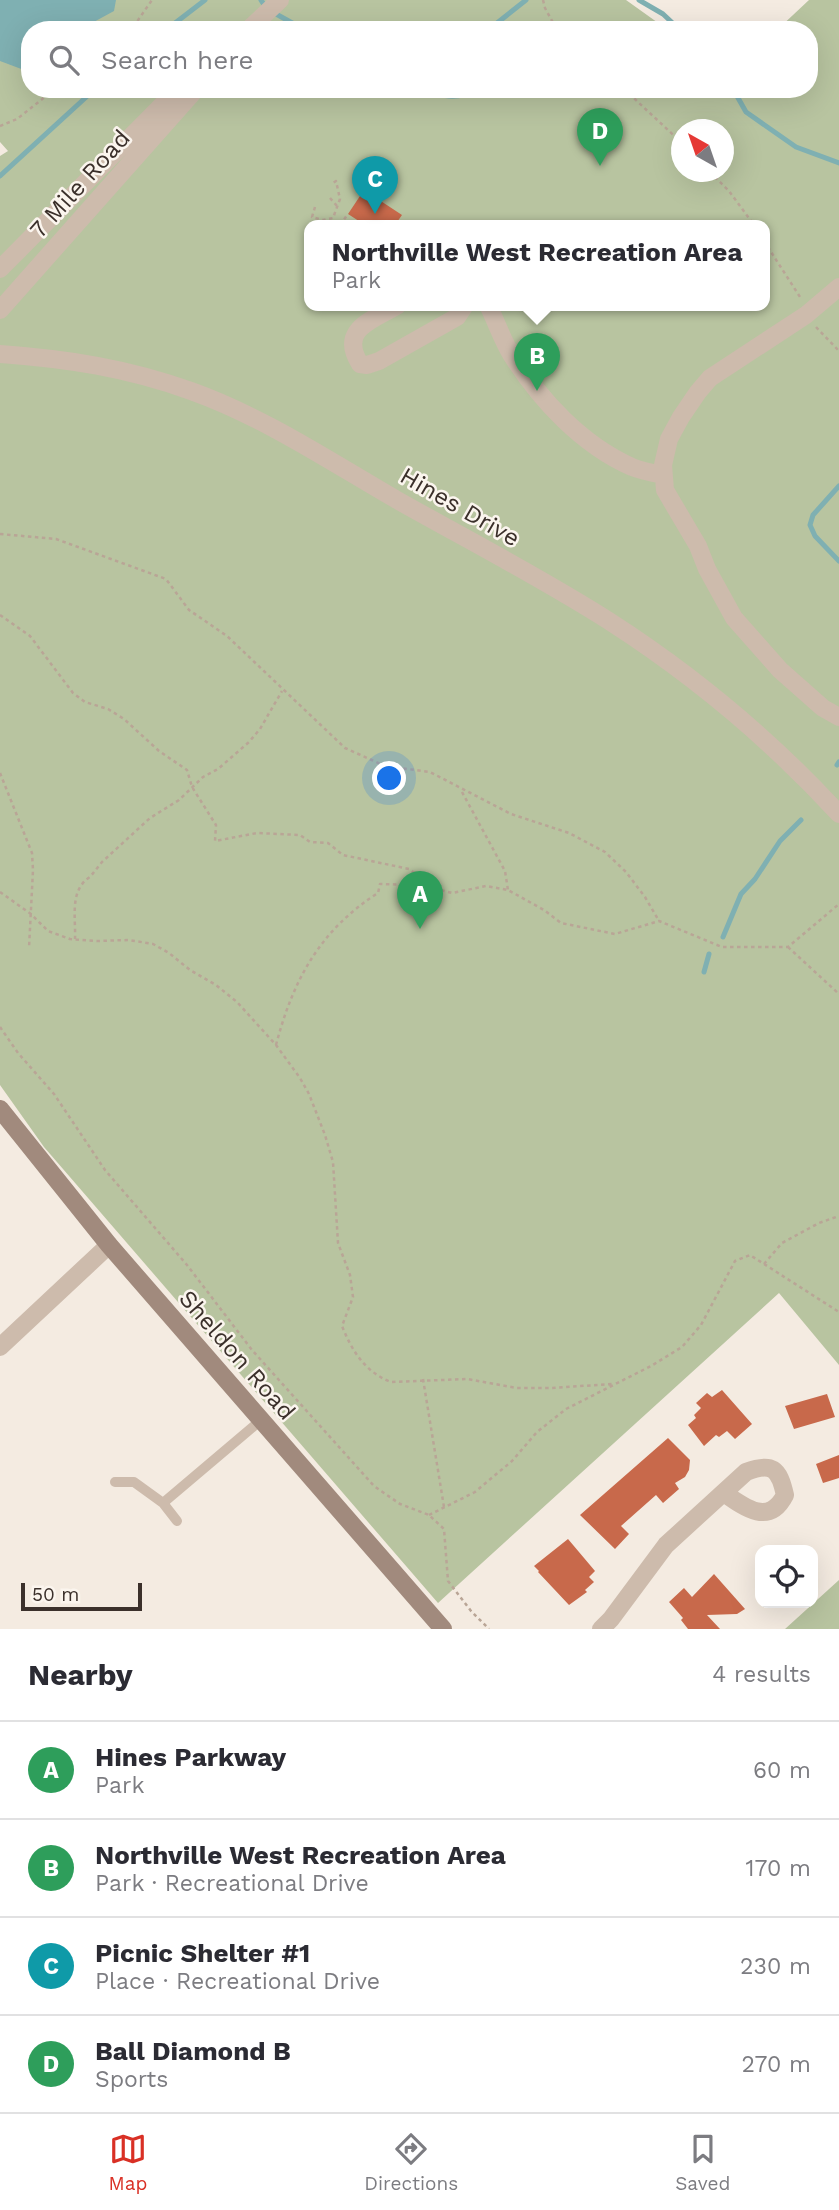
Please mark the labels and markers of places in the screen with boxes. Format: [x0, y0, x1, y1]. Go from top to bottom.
pin: D [577, 108, 623, 166]
pin: C [352, 156, 398, 214]
pin: B [514, 333, 560, 391]
pin: A [397, 871, 443, 929]

